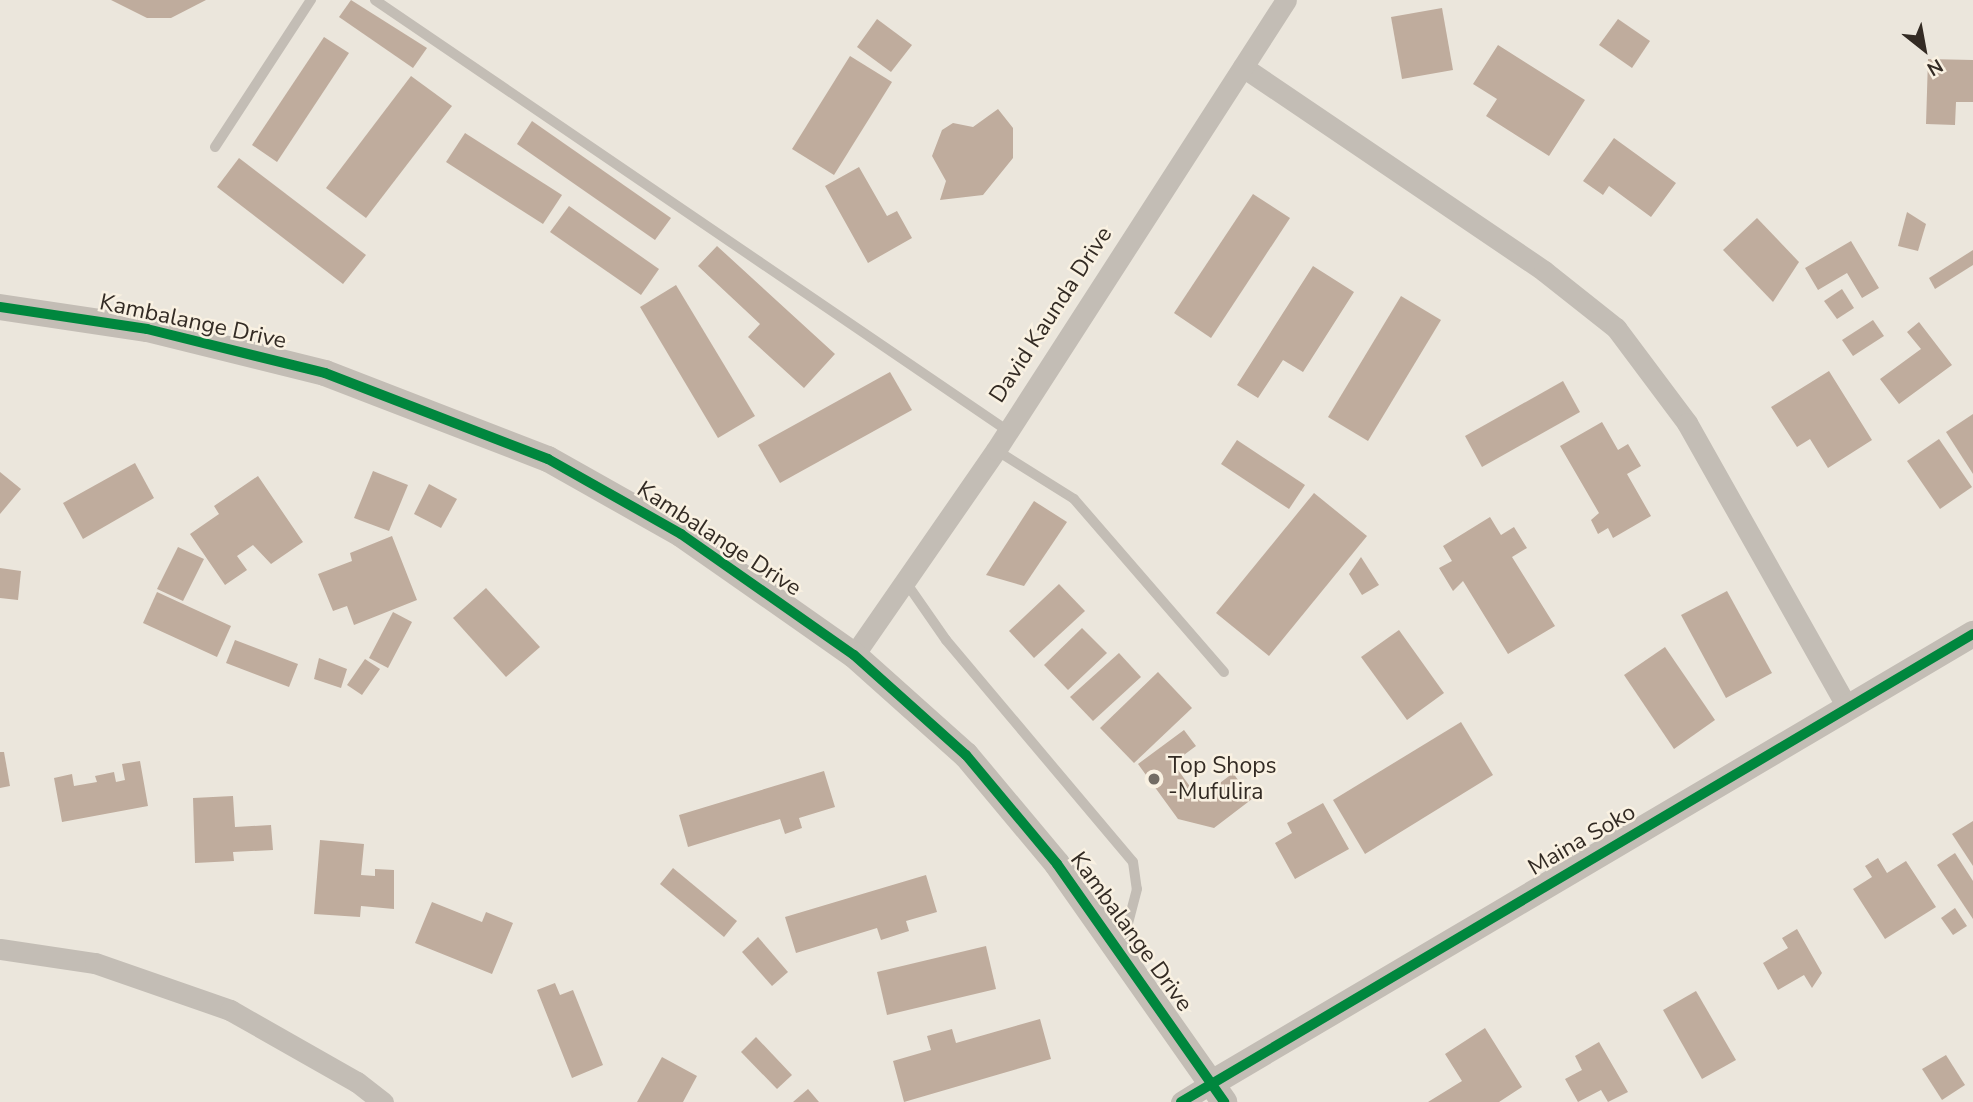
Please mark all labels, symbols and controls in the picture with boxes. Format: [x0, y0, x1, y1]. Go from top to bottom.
north arrow [1889, 14, 1959, 84]
text: N [1922, 52, 1948, 82]
street label: David Kaunda Drive [984, 222, 1118, 408]
street label: Kambalange Drive [97, 289, 289, 355]
street label: Kambalange Drive [632, 476, 806, 602]
place label: Top Shops -Mufulira [1168, 752, 1277, 806]
marker: Top Shops -Mufulira [1146, 771, 1162, 787]
street label: Maina Soko [1523, 798, 1641, 882]
street label: Kambalange Drive [1064, 847, 1198, 1017]

